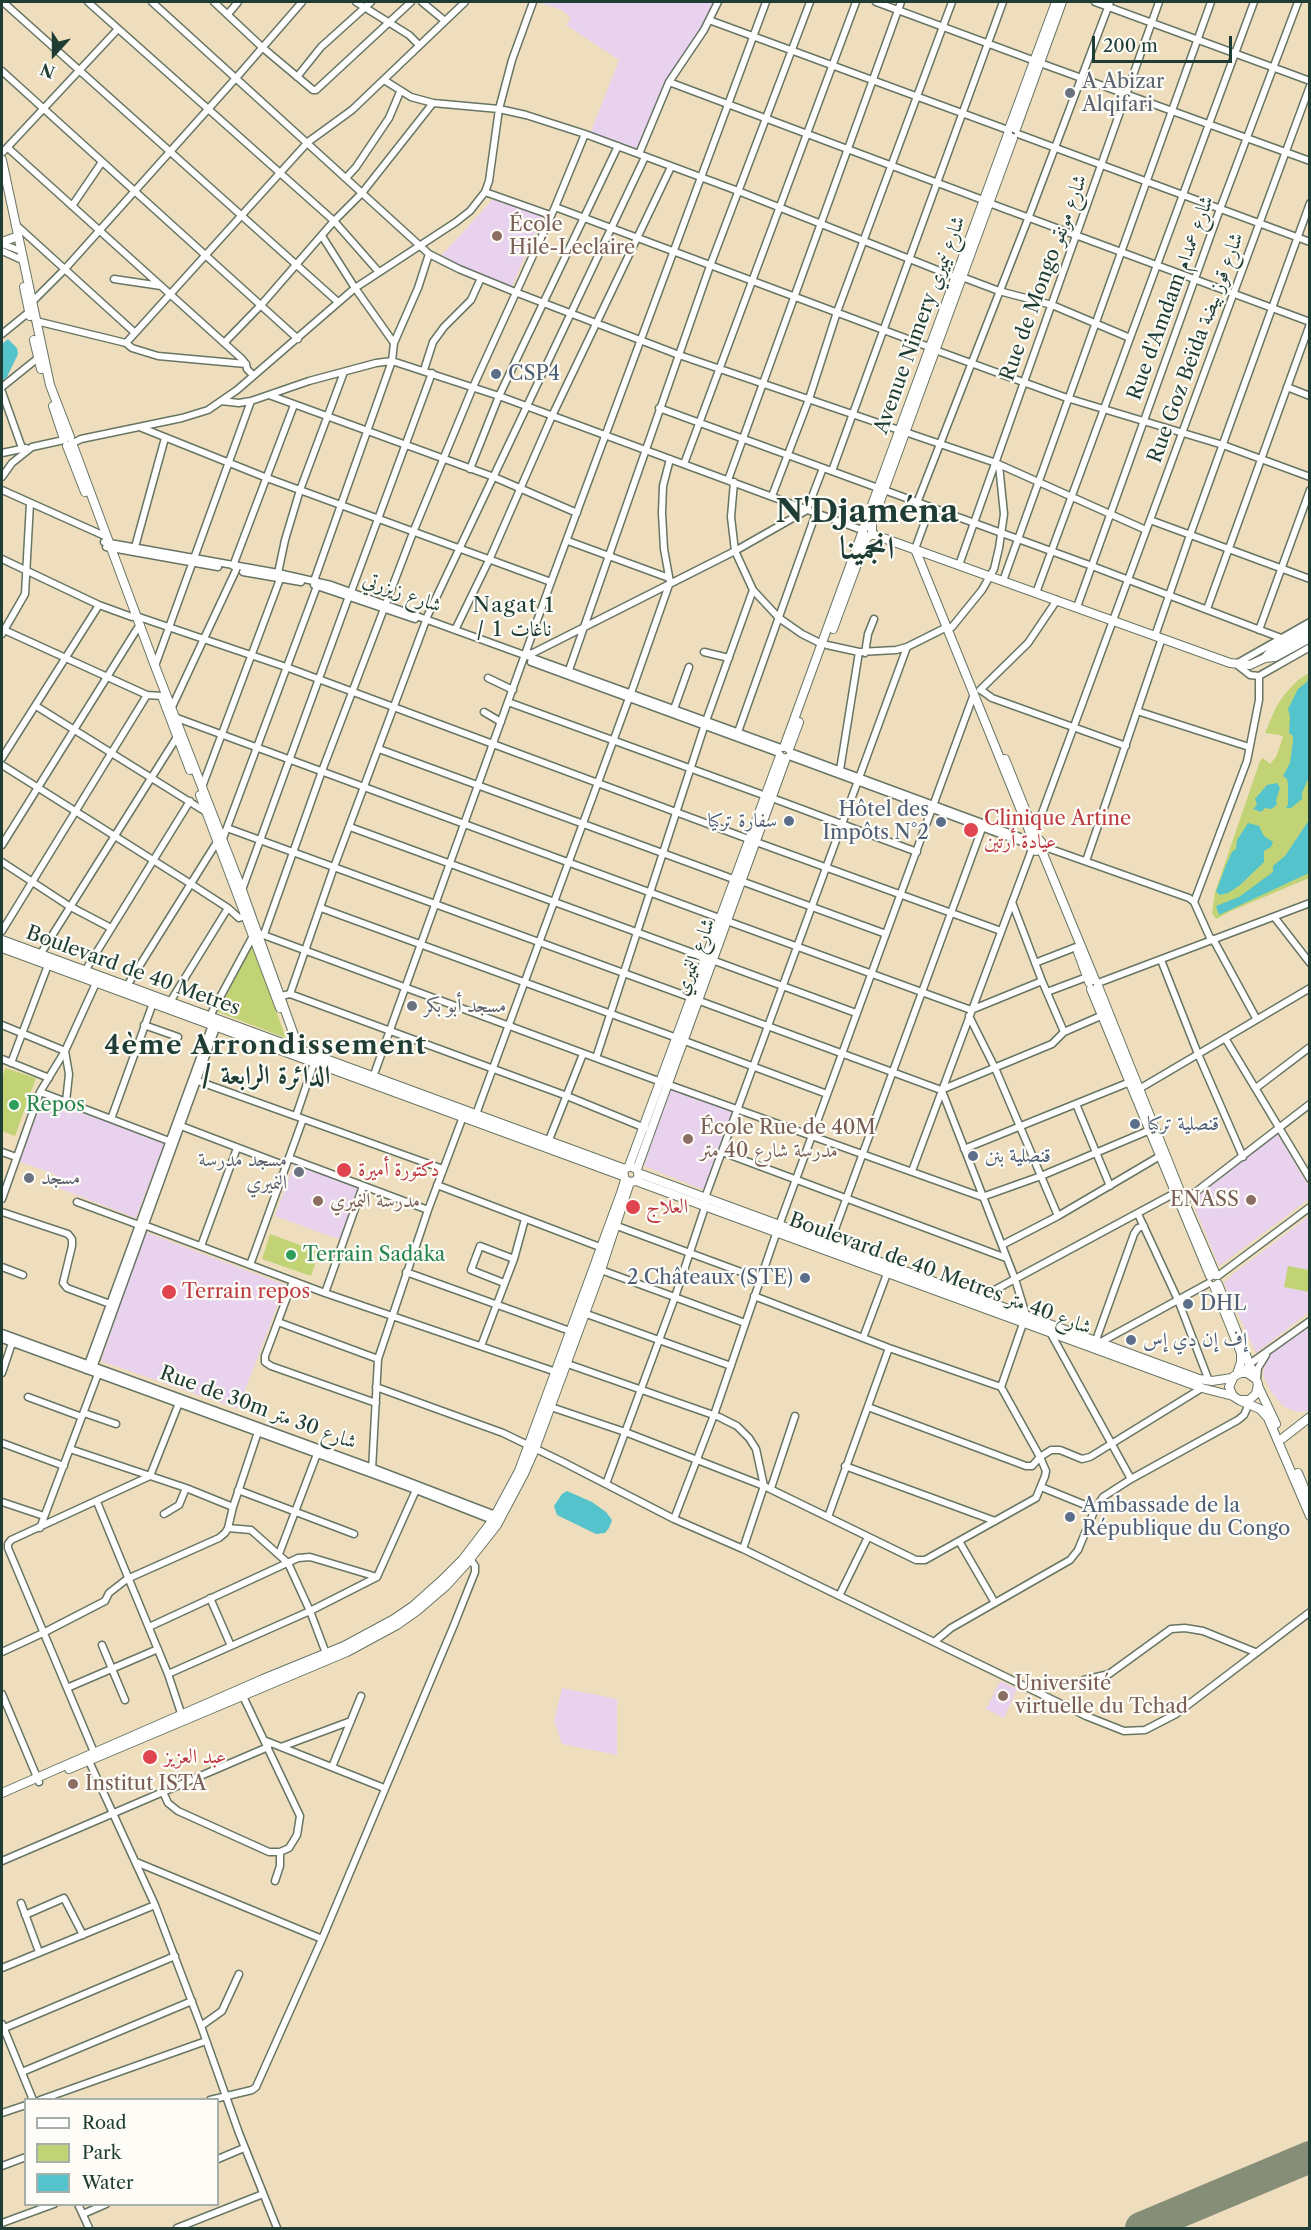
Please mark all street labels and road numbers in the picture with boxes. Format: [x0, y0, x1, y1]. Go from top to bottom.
street label: Rue de Mongo شارع مونقو [995, 172, 1093, 384]
street label: Rue d'Amdam شارع عمدام [1123, 192, 1219, 404]
street label: Avenue Nimery شارع نيميري [869, 213, 971, 437]
street label: Rue Goz Beïda شارع قوز بيضة [1143, 230, 1249, 466]
street label: شارع زيزرتي [359, 568, 445, 618]
street label: شارع النميري [669, 915, 721, 999]
street label: Boulevard de 40 Metres [23, 921, 243, 1021]
street label: Boulevard de 40 Metres شارع 40 متر [786, 1208, 1094, 1340]
street label: Rue de 30m شارع 30 متر [156, 1361, 360, 1455]

